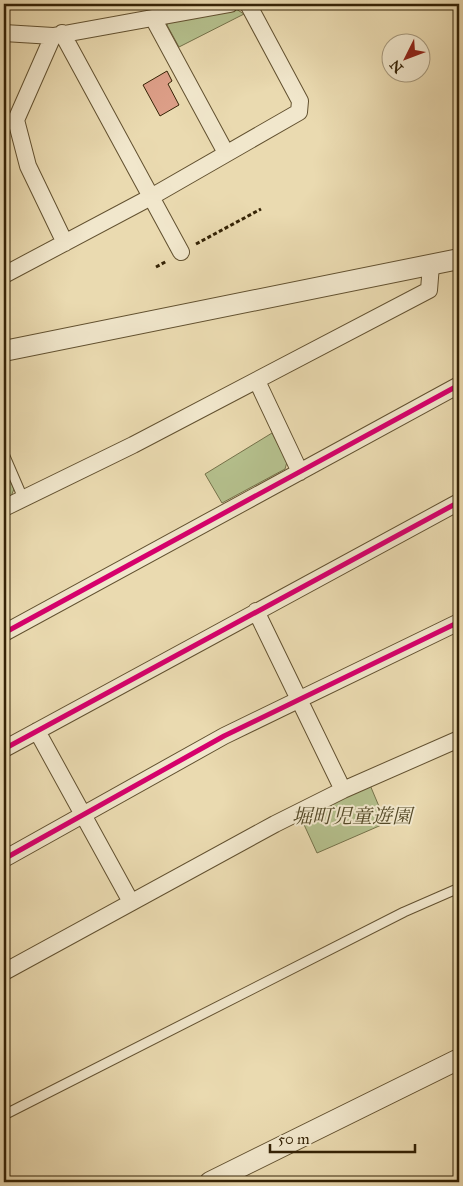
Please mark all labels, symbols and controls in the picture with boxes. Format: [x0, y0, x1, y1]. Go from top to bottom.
north arrow [380, 32, 430, 82]
text: N [386, 56, 407, 76]
park label: 堀町児童遊園 [292, 804, 415, 828]
scale bar [270, 1121, 416, 1153]
text: 50 m [278, 1130, 310, 1148]

